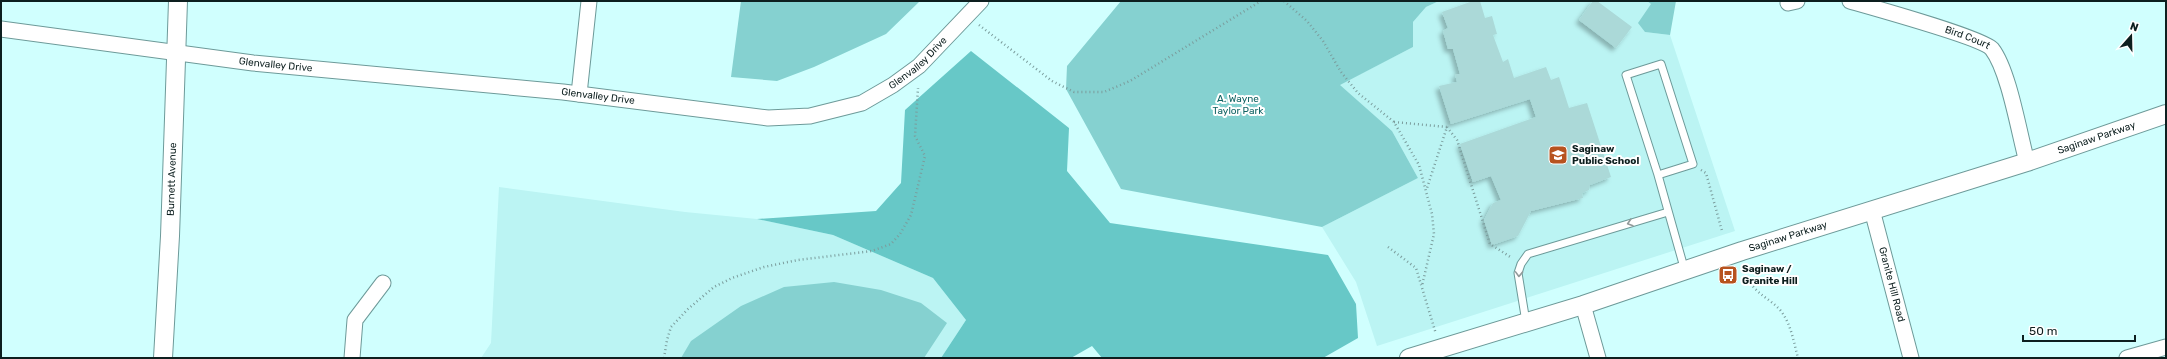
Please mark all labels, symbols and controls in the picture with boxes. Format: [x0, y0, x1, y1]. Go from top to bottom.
north arrow [2111, 16, 2151, 56]
text: N [2128, 20, 2140, 35]
street label: Bird Court [1943, 24, 1992, 52]
street label: Glenvalley Drive [887, 34, 950, 92]
street label: Glenvalley Drive [238, 55, 313, 75]
street label: Glenvalley Drive [561, 86, 636, 107]
park label: A. Wayne Taylor Park [1213, 93, 1264, 117]
street label: Saginaw Parkway [2056, 119, 2138, 157]
street label: Burnett Avenue [165, 142, 179, 216]
place label: Saginaw Public School [1572, 143, 1639, 167]
school or university icon: Saginaw Public School [1547, 144, 1569, 166]
one-way arrow [1627, 218, 1634, 227]
street label: Saginaw Parkway [1747, 219, 1829, 255]
street label: Granite Hill Road [1876, 246, 1907, 323]
place label: Saginaw / Granite Hill [1742, 263, 1798, 287]
bus stop icon: Saginaw / Granite Hill [1717, 264, 1739, 286]
one-way arrow [1515, 271, 1523, 277]
scale bar [2023, 317, 2135, 343]
text: 50 m [2029, 324, 2057, 338]

